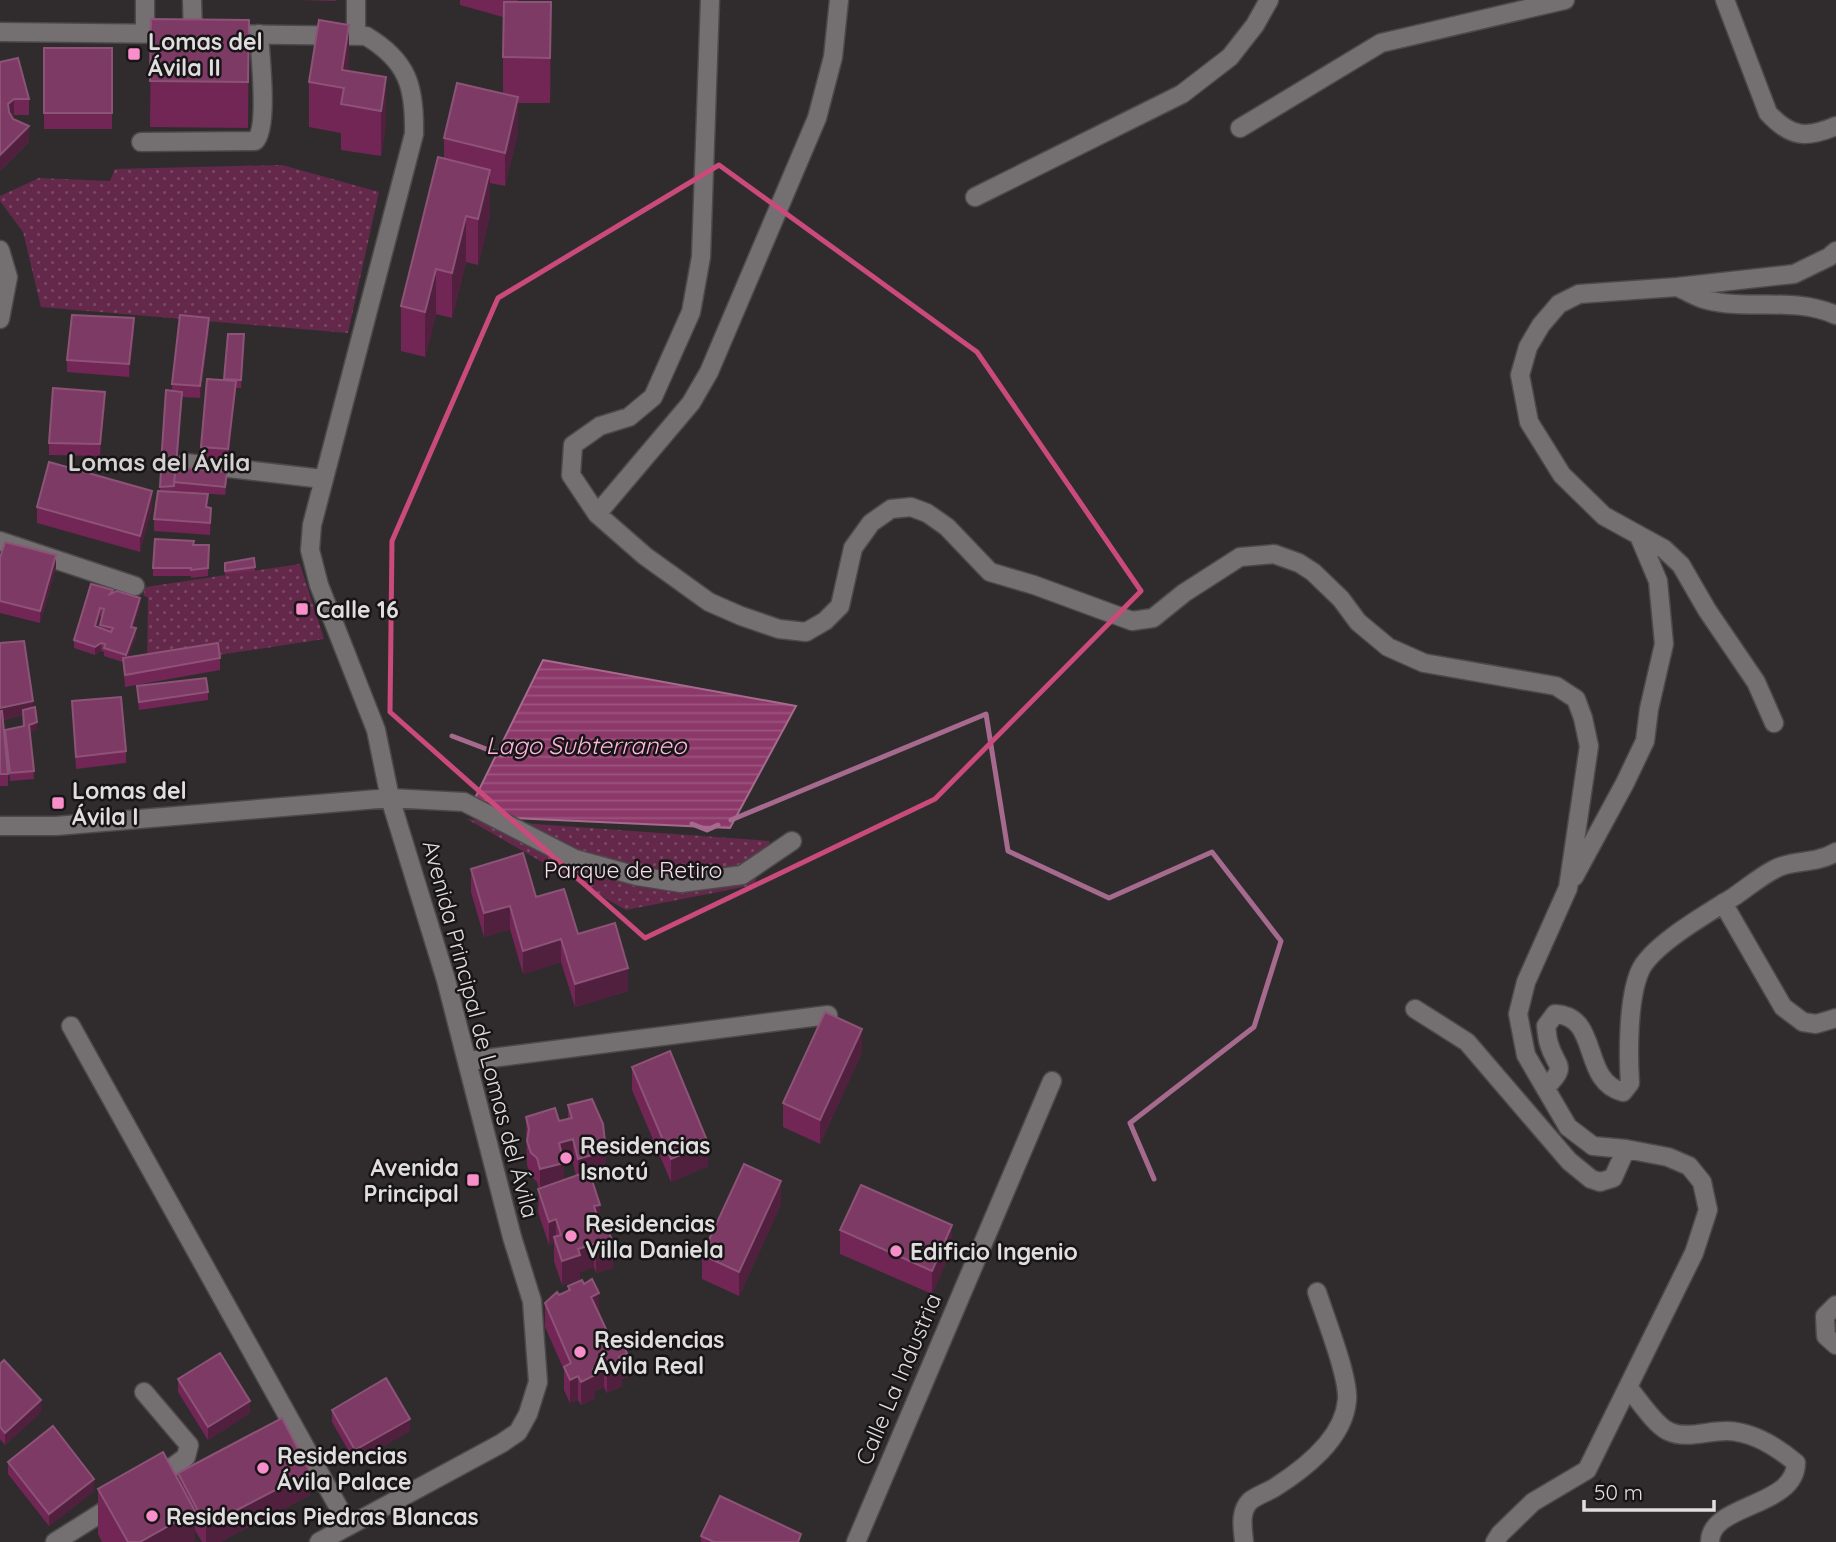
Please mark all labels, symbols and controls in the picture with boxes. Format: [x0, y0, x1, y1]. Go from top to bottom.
place label: Lomas del Ávila II [148, 27, 263, 82]
marker: Lomas del Ávila II [126, 46, 142, 62]
district label: Lomas del Ávila [68, 447, 250, 477]
place label: Calle 16 [316, 595, 399, 624]
marker: Calle 16 [294, 601, 310, 617]
water label: Lago Subterraneo [486, 730, 688, 760]
place label: Lomas del Ávila I [72, 776, 187, 831]
marker: Lomas del Ávila I [50, 795, 66, 811]
street label: Avenida Principal de Lomas del Ávila [417, 837, 545, 1221]
park label: Parque de Retiro [544, 855, 722, 884]
place label: Residencias Isnotú [580, 1131, 710, 1186]
marker: Residencias Isnotú [558, 1150, 574, 1166]
place label: Avenida Principal [364, 1153, 459, 1208]
marker: Avenida Principal [465, 1172, 481, 1188]
place label: Residencias Villa Daniela [585, 1209, 724, 1264]
marker: Residencias Villa Daniela [563, 1228, 579, 1244]
place label: Edificio Ingenio [910, 1237, 1078, 1266]
marker: Edificio Ingenio [888, 1243, 904, 1259]
street label: Calle La Industria [849, 1289, 947, 1469]
place label: Residencias Ávila Real [594, 1325, 724, 1380]
marker: Residencias Ávila Real [572, 1344, 588, 1360]
place label: Residencias Ávila Palace [277, 1441, 412, 1496]
marker: Residencias Ávila Palace [255, 1460, 271, 1476]
scale bar [1584, 1468, 1714, 1512]
text: 50 m [1594, 1479, 1643, 1505]
place label: Residencias Piedras Blancas [166, 1502, 479, 1531]
marker: Residencias Piedras Blancas [144, 1508, 160, 1524]

